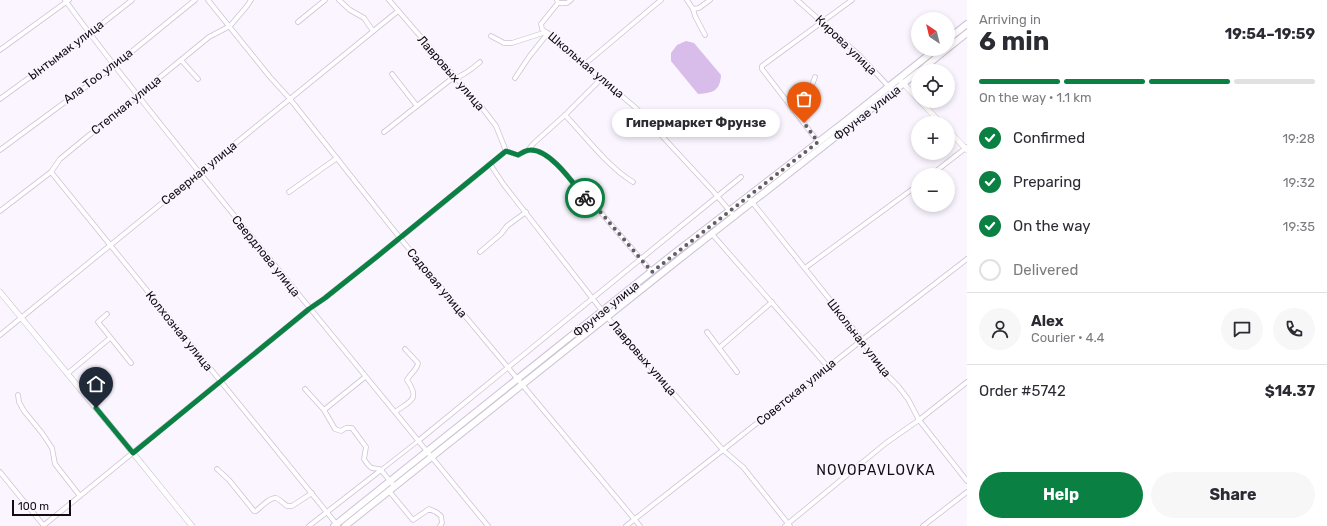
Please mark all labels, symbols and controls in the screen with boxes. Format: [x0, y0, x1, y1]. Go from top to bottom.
street label: Кирова улица [812, 12, 880, 78]
north arrow [911, 12, 955, 56]
map controls [911, 12, 955, 212]
text: Arriving in [979, 12, 1041, 27]
street label: Ынтымак улица [26, 17, 106, 83]
text: 19:54–19:59 [1225, 25, 1315, 43]
text: 6 min [979, 26, 1049, 57]
street label: Школьная улица [545, 29, 627, 101]
street label: Лавровых улица [415, 33, 487, 113]
street label: Ала Тоо улица [61, 46, 135, 106]
button: locate [911, 64, 955, 108]
street label: Степная улица [88, 73, 164, 137]
pin [787, 82, 821, 123]
street label: Фрунзе улица [831, 82, 903, 144]
icon: bag [793, 88, 815, 110]
text: On the way · 1.1 km [979, 90, 1092, 105]
callout: Гипермаркет Фрунзе [612, 109, 780, 137]
text: Гипермаркет Фрунзе [626, 115, 766, 130]
button: + [911, 116, 955, 160]
icon: check [979, 127, 1001, 149]
text: Confirmed [1013, 129, 1085, 147]
text: 19:28 [1282, 131, 1315, 146]
street label: Северная улица [158, 138, 240, 208]
button: − [911, 168, 955, 212]
icon: check [979, 171, 1001, 193]
text: Preparing [1013, 173, 1081, 191]
text: 19:32 [1283, 175, 1315, 190]
courier [565, 178, 605, 218]
icon: bike [574, 187, 596, 209]
street label: Свердлова улица [229, 213, 303, 299]
icon: check [979, 215, 1001, 237]
text: On the way [1013, 217, 1091, 235]
text: 19:35 [1283, 219, 1315, 234]
street label: Садовая улица [404, 246, 470, 320]
text: Delivered [1013, 261, 1078, 279]
street label: Фрунзе улица [570, 278, 642, 340]
street label: Колхозная улица [143, 288, 215, 374]
street label: Школьная улица [824, 296, 894, 380]
button: person [979, 308, 1021, 350]
button: chat [1221, 308, 1263, 350]
button: phone [1273, 308, 1315, 350]
text: Alex [1031, 312, 1064, 330]
street label: Лавровых улица [607, 318, 679, 398]
text: Courier · 4.4 [1031, 330, 1105, 345]
street label: Советская улица [753, 356, 839, 428]
pin [79, 367, 113, 408]
icon: home [85, 373, 107, 395]
text: Order #5742 [979, 382, 1066, 400]
text: $14.37 [1265, 382, 1315, 400]
district label: NOVOPAVLOVKA [816, 462, 936, 479]
button: Help [979, 472, 1143, 518]
button: Share [1151, 472, 1315, 518]
scale bar [12, 498, 71, 517]
text: 100 m [18, 500, 49, 513]

